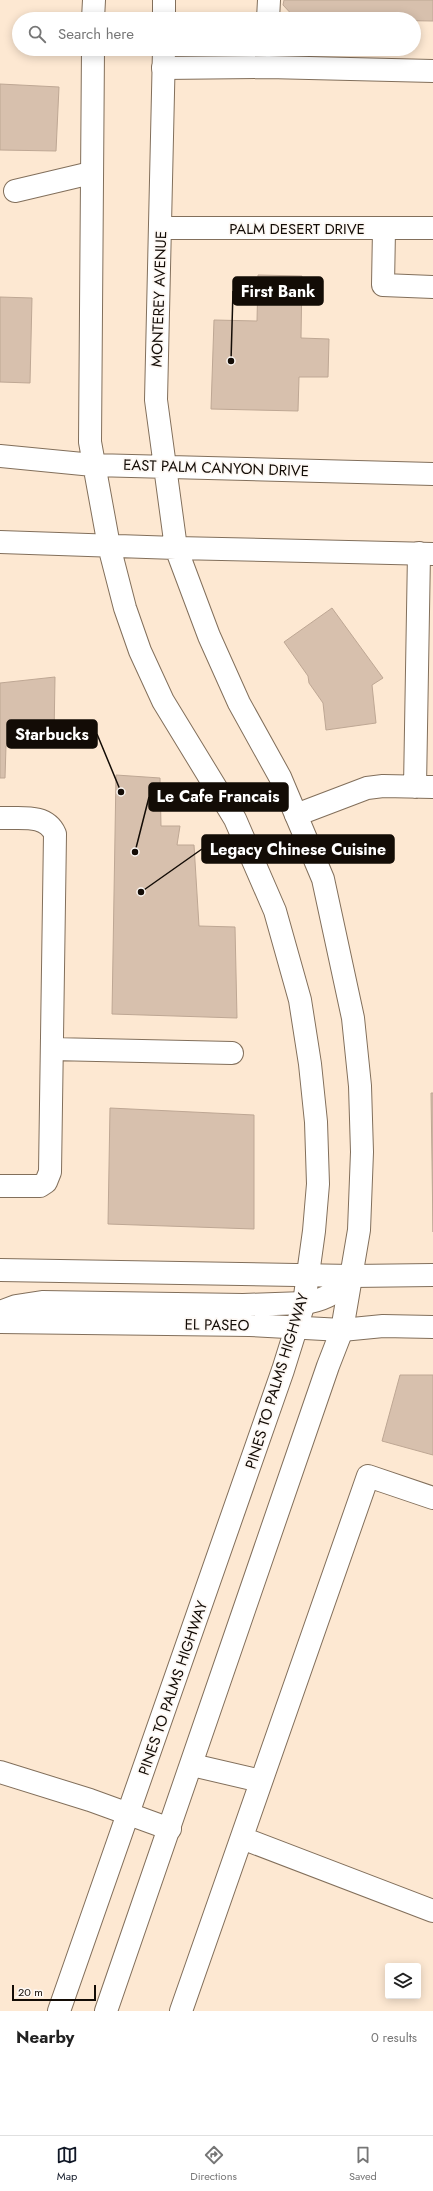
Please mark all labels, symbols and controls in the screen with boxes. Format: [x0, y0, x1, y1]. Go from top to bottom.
search box [12, 12, 421, 56]
icon: search [26, 23, 48, 45]
text: Search here [58, 23, 134, 45]
street label: PALM DESERT DRIVE [229, 218, 365, 240]
street label: MONTEREY AVENUE [146, 231, 172, 367]
callout: First Bank [233, 277, 323, 305]
text: First Bank [241, 280, 316, 303]
street label: EAST PALM CANYON DRIVE [123, 454, 309, 482]
callout: Starbucks [7, 720, 97, 748]
text: Starbucks [15, 723, 89, 746]
callout: Le Cafe Francais [149, 783, 288, 811]
text: Le Cafe Francais [157, 785, 279, 808]
callout: Legacy Chinese Cuisine [202, 835, 394, 863]
text: Legacy Chinese Cuisine [210, 838, 386, 861]
street label: PINES TO PALMS HIGHWAY [240, 1290, 314, 1472]
street label: EL PASEO [184, 1313, 250, 1337]
street label: PINES TO PALMS HIGHWAY [133, 1597, 213, 1778]
map controls [385, 1963, 421, 1999]
button: layers [385, 1963, 421, 1999]
scale bar [12, 1983, 96, 2002]
text: 20 m [18, 1984, 43, 2000]
text: Nearby [16, 2025, 74, 2049]
text: 0 results [371, 2028, 417, 2047]
tab: Map [56, 2144, 78, 2184]
tab: Directions [190, 2144, 237, 2184]
tab: Saved [349, 2144, 377, 2184]

